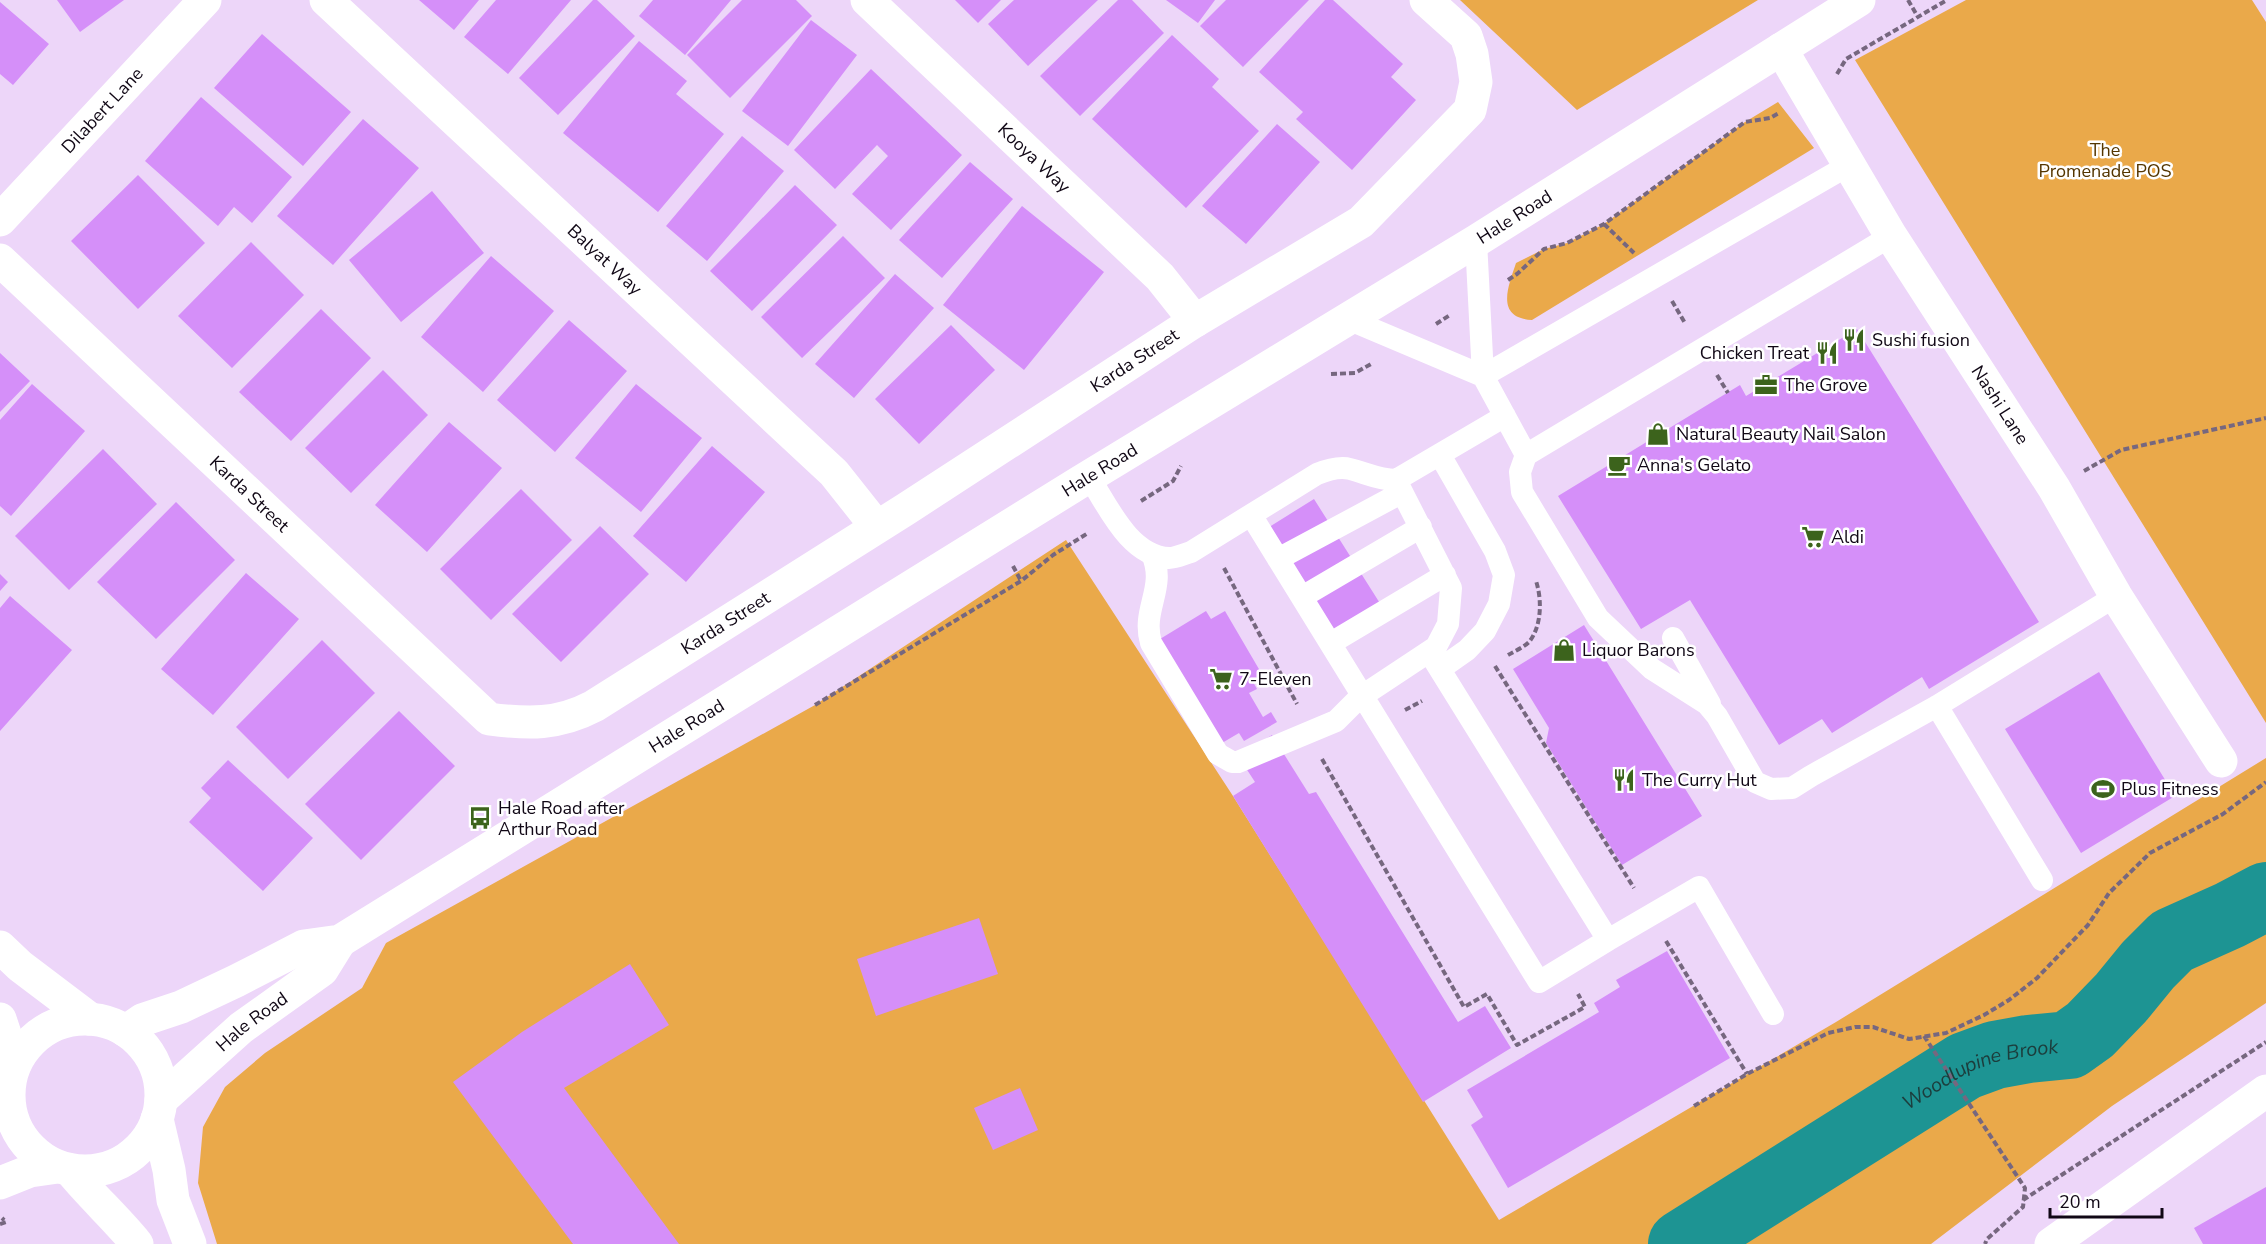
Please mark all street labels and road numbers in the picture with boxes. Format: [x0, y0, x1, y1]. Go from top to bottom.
street label: Dilabert Lane [56, 62, 148, 159]
street label: Kooya Way [993, 118, 1076, 199]
street label: Hale Road [1472, 184, 1557, 249]
street label: Balyat Way [562, 219, 648, 301]
street label: Karda Street [1086, 322, 1184, 398]
street label: Nashi Lane [1966, 361, 2035, 449]
street label: Hale Road [1057, 438, 1142, 502]
street label: Karda Street [204, 451, 295, 538]
street label: Karda Street [676, 585, 775, 660]
street label: Hale Road [644, 694, 729, 759]
street label: Hale Road [211, 986, 292, 1057]

